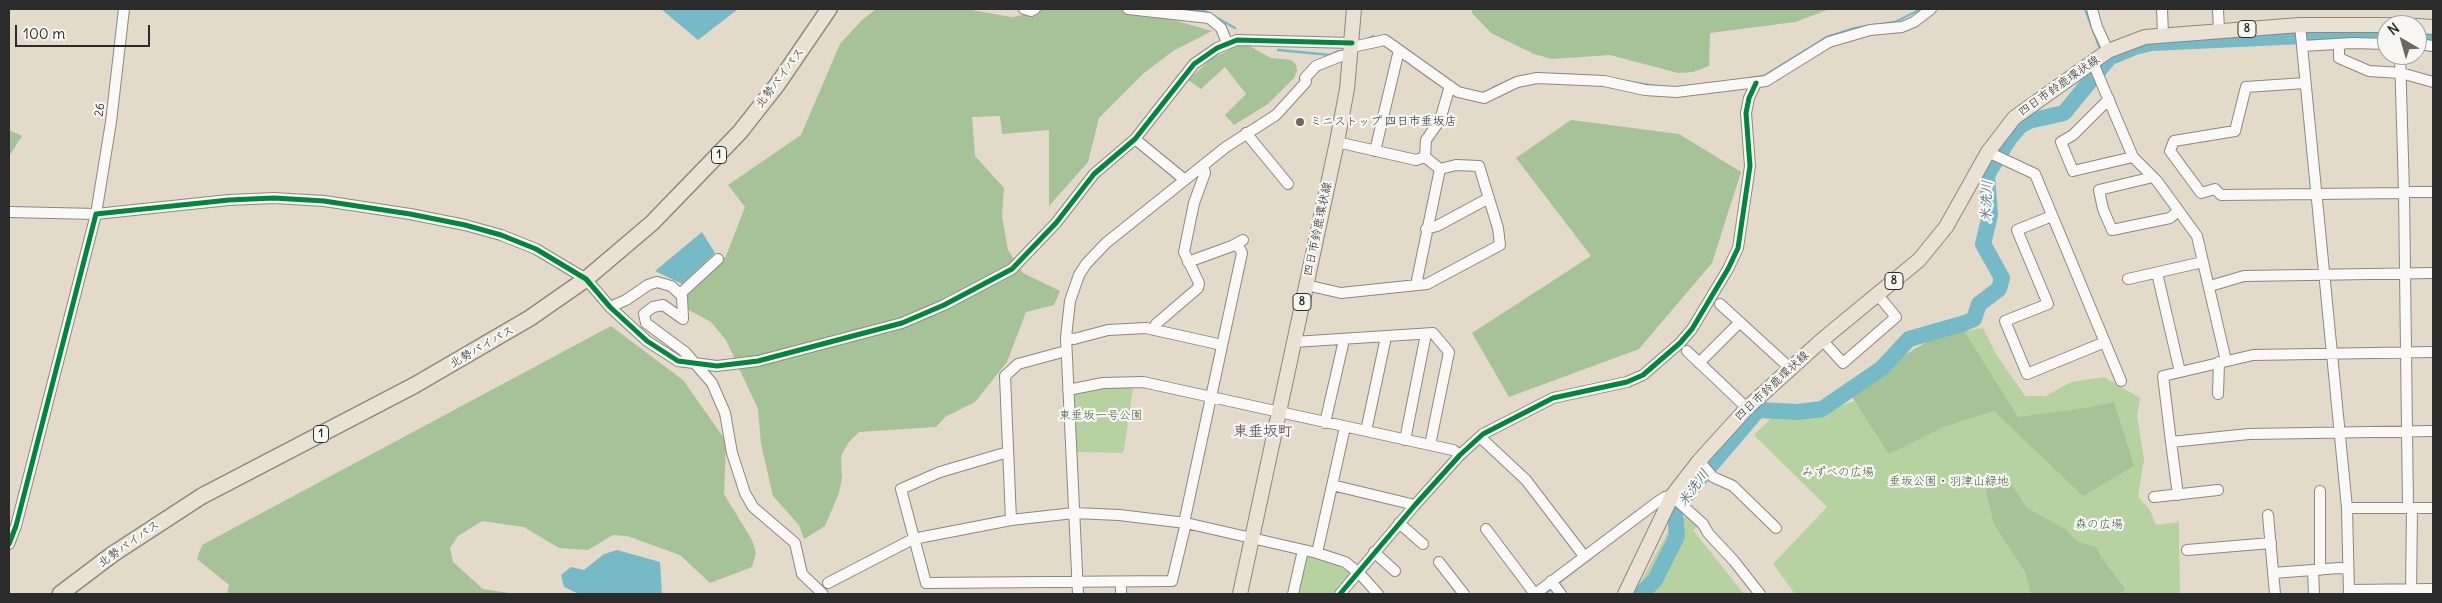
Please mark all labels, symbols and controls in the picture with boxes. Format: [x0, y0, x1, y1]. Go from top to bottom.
scale bar [18, 15, 152, 47]
north arrow [2377, 15, 2427, 65]
text: N [2384, 19, 2403, 39]
road number: 8 [2238, 20, 2256, 38]
text: 100 m [23, 24, 65, 43]
street label: 北勢バイパス [753, 45, 807, 111]
street label: 四日市鈴鹿環状線 [2016, 53, 2102, 119]
street label: 26 [92, 102, 108, 118]
place label: ミニストップ 四日市垂坂店 [1310, 115, 1457, 129]
marker: ミニストップ 四日市垂坂店 [1294, 116, 1306, 128]
road number: 1 [712, 146, 726, 164]
water label: 米洗川 [1978, 180, 1996, 222]
street label: 四日市鈴鹿環状線 [1301, 181, 1335, 277]
road number: 8 [1885, 272, 1903, 290]
road number: 8 [1293, 294, 1311, 310]
street label: 北勢バイパス [447, 323, 517, 371]
street label: 四日市鈴鹿環状線 [1732, 348, 1812, 424]
park label: 東垂坂一号公園 [1059, 409, 1143, 423]
district label: 東垂坂町 [1233, 423, 1293, 441]
road number: 1 [314, 426, 328, 442]
water label: 米洗川 [1675, 466, 1713, 510]
park label: みずべの広場 [1802, 466, 1874, 480]
park label: 垂坂公園・羽津山緑地 [1889, 475, 2009, 489]
street label: 北勢バイパス [95, 517, 163, 571]
park label: 森の広場 [2075, 518, 2123, 532]

